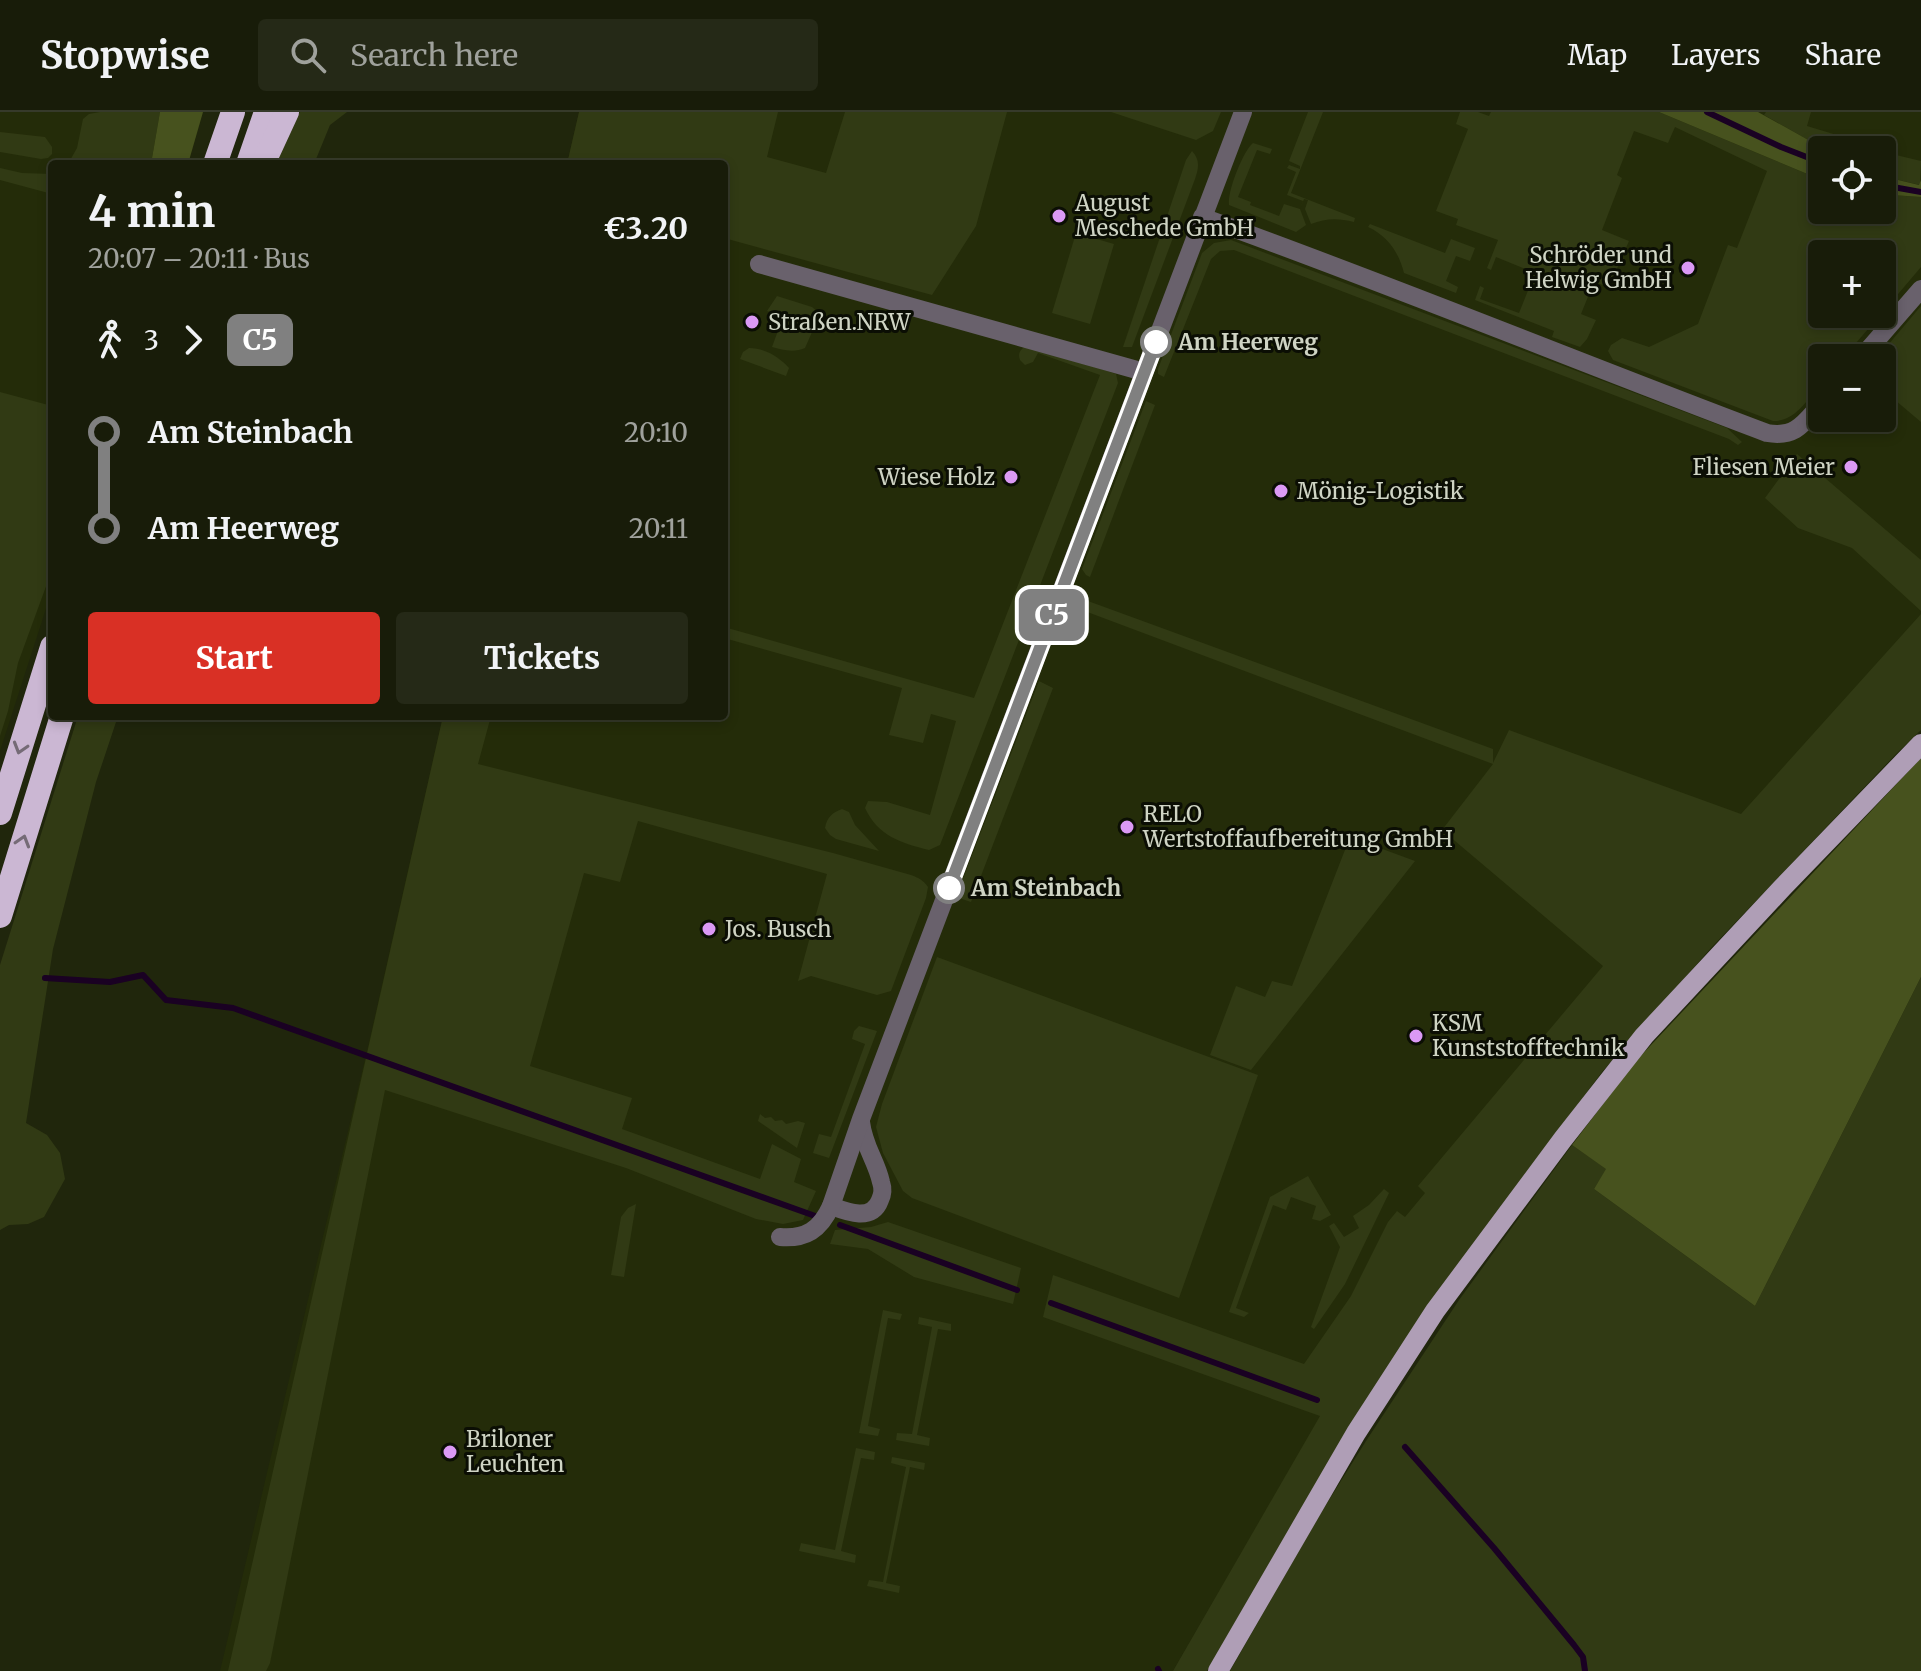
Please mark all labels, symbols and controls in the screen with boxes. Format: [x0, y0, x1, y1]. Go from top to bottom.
search box [258, 19, 818, 91]
text: Stopwise [40, 32, 210, 79]
icon: search [286, 33, 330, 77]
text: Search here [350, 36, 518, 74]
text: Map [1567, 37, 1627, 73]
text: Layers [1671, 37, 1760, 73]
text: Share [1804, 37, 1881, 73]
map controls [1808, 136, 1896, 432]
button: locate [1808, 136, 1896, 224]
text: 4 min [88, 184, 215, 239]
place label: August Meschede GmbH [1074, 189, 1254, 242]
marker: August Meschede GmbH [1050, 207, 1068, 225]
text: €3.20 [603, 209, 688, 247]
button: + [1808, 240, 1896, 328]
place label: Schröder und Helwig GmbH [1525, 241, 1672, 294]
text: 20:07 – 20:11 · Bus [88, 242, 310, 275]
marker: Schröder und Helwig GmbH [1679, 259, 1697, 277]
place label: Straßen.NRW [768, 308, 911, 336]
marker: Straßen.NRW [743, 313, 761, 331]
icon: walk [88, 318, 132, 362]
icon: forward [171, 318, 215, 362]
text: C5 [243, 322, 277, 358]
text: 3 [144, 324, 159, 357]
marker: Am Heerweg [1141, 327, 1171, 357]
place label: Am Heerweg [1177, 328, 1318, 356]
button: − [1808, 344, 1896, 432]
text: Am Steinbach [148, 413, 353, 451]
text: 20:10 [624, 416, 688, 449]
place label: Fliesen Meier [1692, 453, 1835, 481]
marker: Fliesen Meier [1842, 458, 1860, 476]
place label: Wiese Holz [877, 463, 995, 491]
marker: Wiese Holz [1002, 468, 1020, 486]
place label: Mönig-Logistik [1297, 477, 1464, 505]
marker: Mönig-Logistik [1272, 482, 1290, 500]
text: Am Heerweg [148, 509, 339, 547]
text: 20:11 [629, 512, 688, 545]
line badge: C5 [1016, 589, 1088, 641]
text: C5 [1035, 597, 1069, 633]
button: Start [88, 612, 380, 704]
button: Tickets [396, 612, 688, 704]
one-way arrow [13, 740, 29, 754]
place label: RELO Wertstoffaufbereitung GmbH [1142, 800, 1453, 853]
marker: RELO Wertstoffaufbereitung GmbH [1118, 818, 1136, 836]
one-way arrow [14, 835, 30, 849]
marker: Am Steinbach [934, 873, 964, 903]
place label: Am Steinbach [970, 874, 1122, 902]
place label: Jos. Busch [724, 915, 832, 943]
marker: Jos. Busch [700, 920, 718, 938]
place label: KSM Kunststofftechnik [1432, 1009, 1625, 1062]
marker: KSM Kunststofftechnik [1407, 1027, 1425, 1045]
place label: Briloner Leuchten [466, 1425, 565, 1478]
marker: Briloner Leuchten [441, 1443, 459, 1461]

